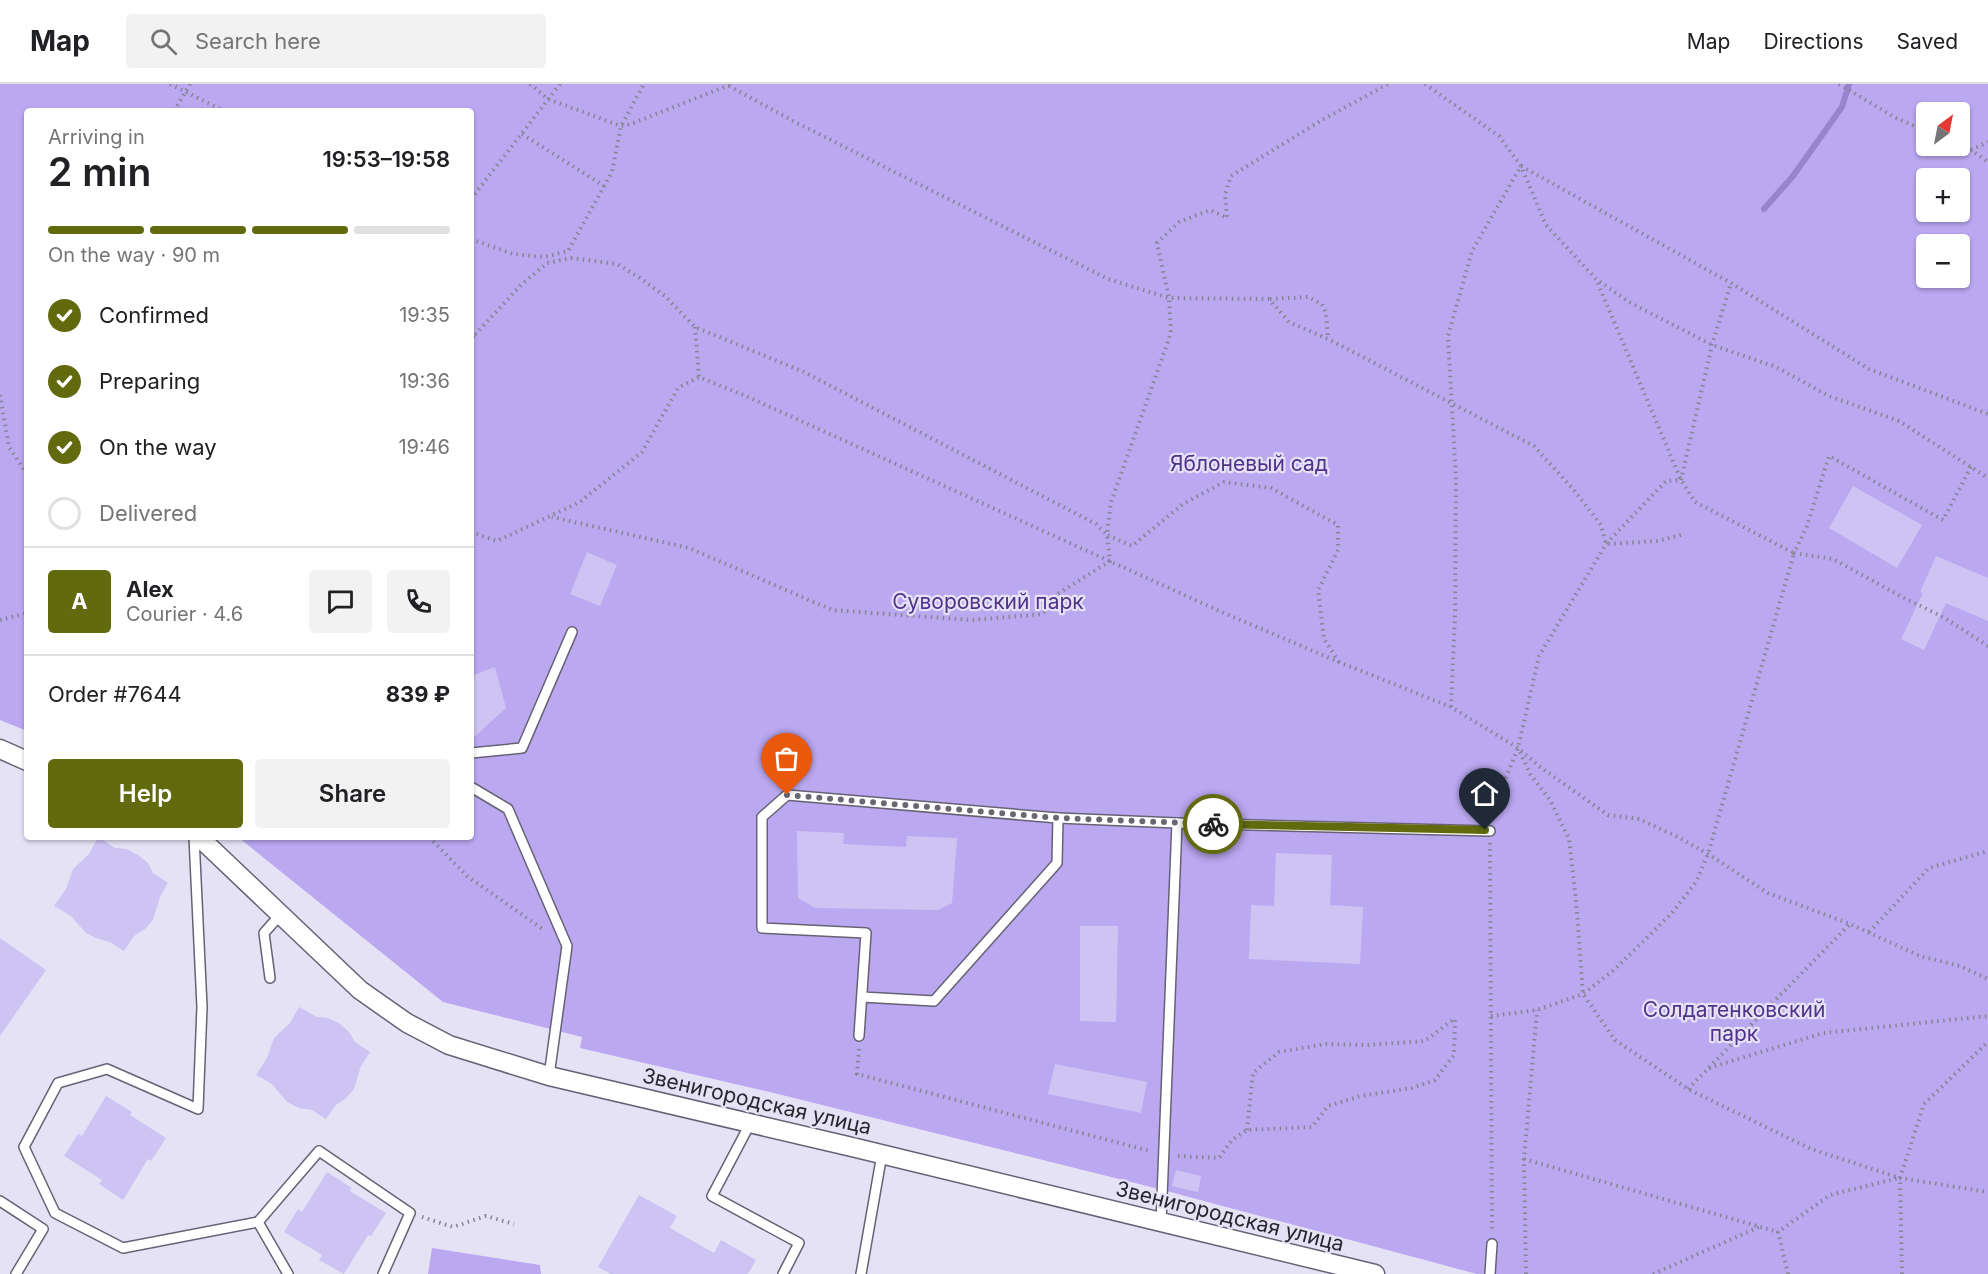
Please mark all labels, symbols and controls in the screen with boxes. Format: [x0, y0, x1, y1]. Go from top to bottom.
search box [126, 14, 546, 68]
text: Map [30, 24, 90, 58]
icon: search [147, 25, 180, 58]
text: Search here [195, 28, 321, 54]
text: Map [1687, 29, 1730, 54]
text: Directions [1763, 29, 1864, 54]
text: Saved [1897, 29, 1958, 54]
north arrow [1916, 102, 1970, 156]
map controls [1916, 102, 1970, 288]
text: Arriving in [48, 125, 145, 149]
text: 19:53–19:58 [322, 146, 450, 172]
text: 2 min [48, 148, 151, 195]
button: + [1916, 168, 1970, 222]
button: − [1916, 234, 1970, 288]
text: On the way · 90 m [48, 243, 220, 267]
icon: check [48, 299, 81, 332]
text: Confirmed [99, 302, 209, 328]
text: 19:35 [399, 303, 450, 327]
icon: check [48, 365, 81, 398]
text: Preparing [99, 368, 200, 394]
text: 19:36 [399, 369, 450, 393]
icon: check [48, 431, 81, 464]
text: On the way [99, 434, 217, 460]
text: 19:46 [398, 435, 450, 459]
park label: Яблоневый сад [1170, 451, 1328, 476]
text: Delivered [99, 500, 197, 526]
button: chat [309, 570, 372, 633]
button: phone [387, 570, 450, 633]
text: Alex [126, 576, 174, 602]
text: A [71, 588, 88, 614]
park label: Суворовский парк [892, 589, 1084, 614]
text: Courier · 4.6 [126, 602, 243, 626]
text: Order #7644 [48, 681, 182, 707]
text: 839 ₽ [386, 681, 450, 707]
pin [761, 733, 812, 795]
icon: bag [770, 742, 803, 775]
button: Help [48, 759, 243, 828]
button: Share [255, 759, 450, 828]
pin [1459, 768, 1510, 830]
icon: home [1468, 777, 1501, 810]
courier [1183, 794, 1243, 854]
icon: bike [1197, 808, 1230, 841]
park label: Солдатенковский парк [1643, 997, 1825, 1046]
street label: Звенигородская улица [640, 1062, 874, 1140]
street label: Звенигородская улица [1113, 1176, 1347, 1256]

